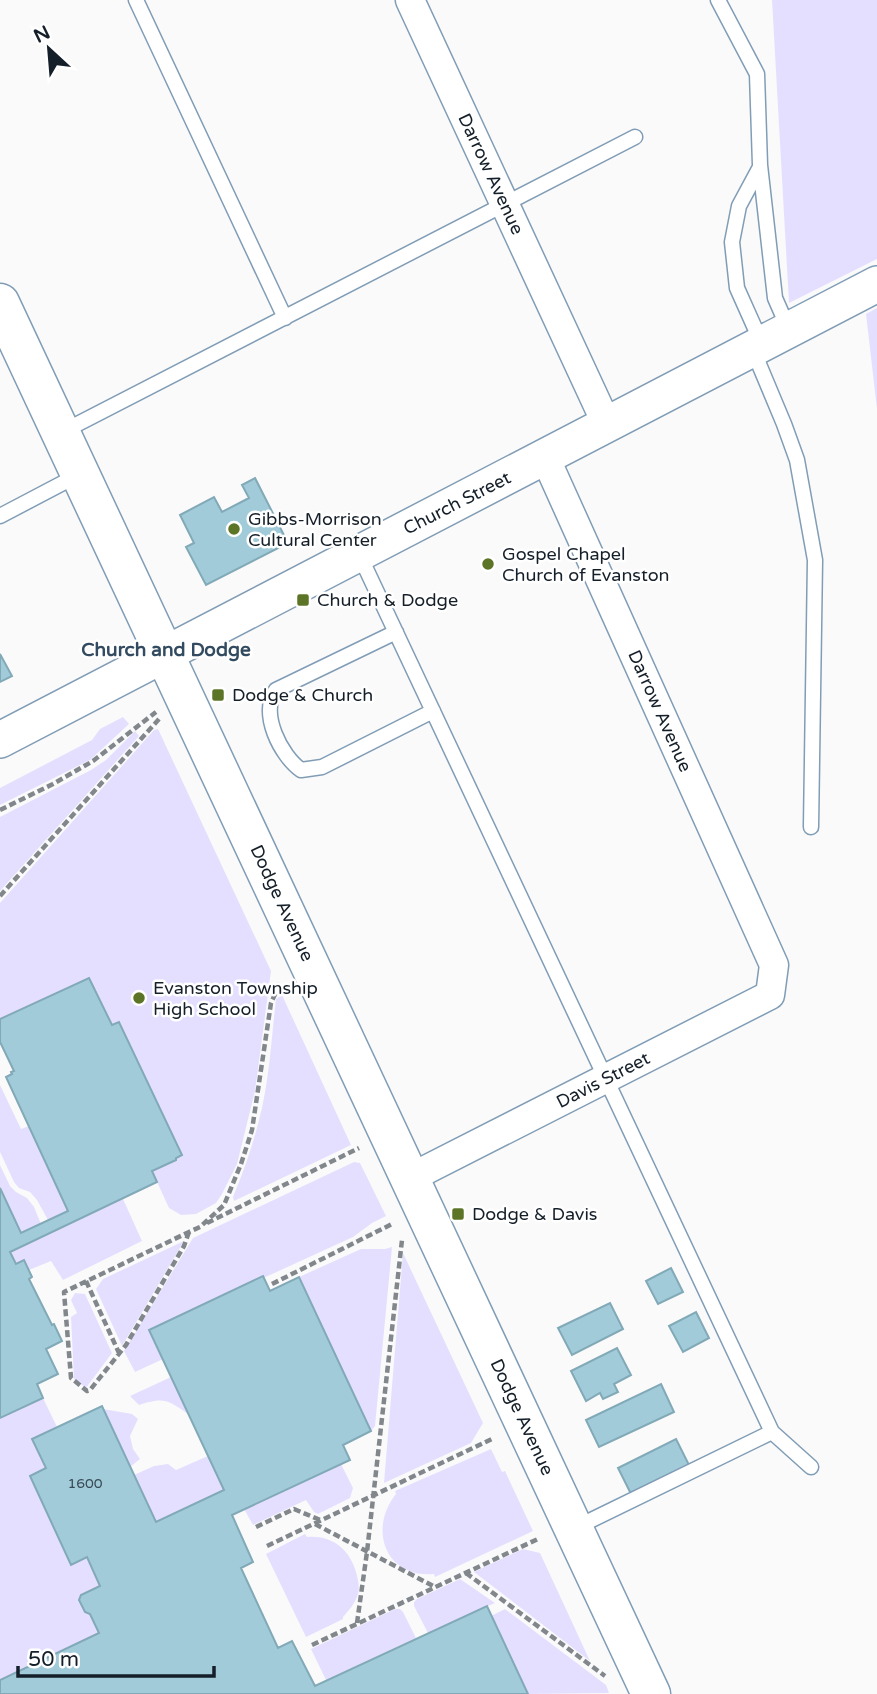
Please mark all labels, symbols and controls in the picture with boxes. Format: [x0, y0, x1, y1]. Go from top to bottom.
north arrow [14, 14, 84, 84]
text: N [30, 21, 54, 48]
street label: Darrow Avenue [453, 110, 529, 238]
street label: Church Street [400, 466, 515, 540]
place label: Gibbs-Morrison Cultural Center [248, 508, 382, 551]
marker: Gibbs-Morrison Cultural Center [226, 521, 242, 537]
place label: Gospel Chapel Church of Evanston [502, 543, 670, 586]
marker: Gospel Chapel Church of Evanston [480, 556, 496, 572]
place label: Church & Dodge [317, 589, 458, 611]
marker: Church & Dodge [295, 592, 311, 608]
district label: Church and Dodge [81, 639, 251, 662]
street label: Darrow Avenue [623, 647, 697, 775]
place label: Dodge & Church [232, 684, 373, 706]
marker: Dodge & Church [210, 687, 226, 703]
street label: Dodge Avenue [245, 841, 319, 965]
place label: Evanston Township High School [153, 977, 318, 1020]
marker: Evanston Township High School [131, 990, 147, 1006]
street label: Davis Street [553, 1047, 654, 1113]
place label: Dodge & Davis [472, 1203, 598, 1225]
marker: Dodge & Davis [450, 1206, 466, 1222]
street label: Dodge Avenue [485, 1355, 559, 1479]
house number: 1600 [67, 1475, 103, 1492]
scale bar [18, 1634, 214, 1678]
text: 50 m [28, 1647, 79, 1672]

